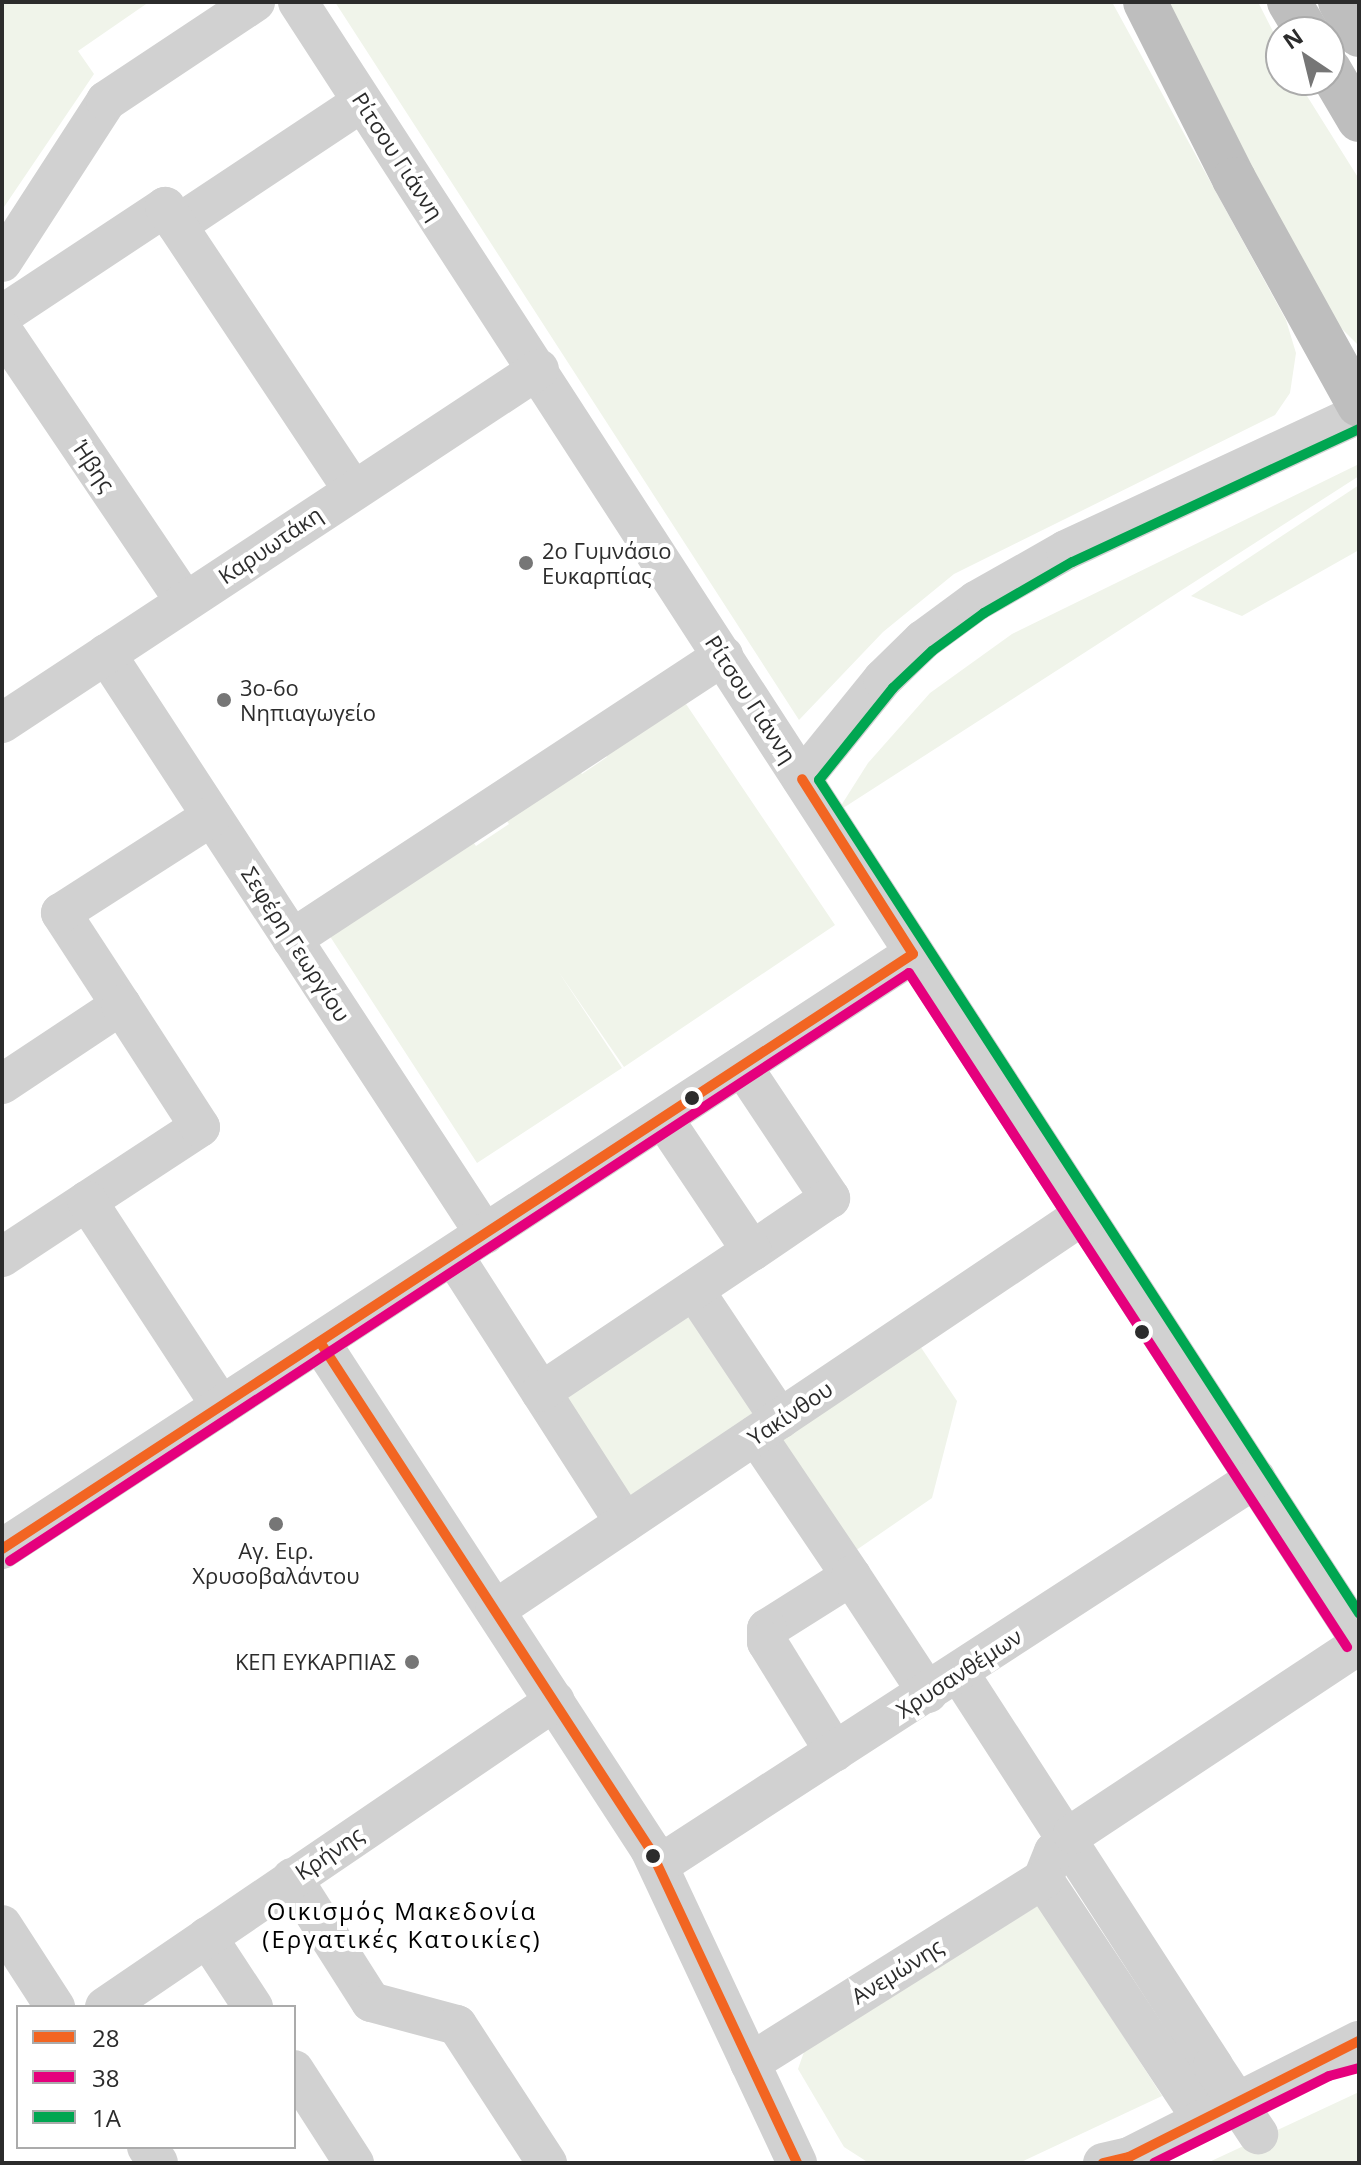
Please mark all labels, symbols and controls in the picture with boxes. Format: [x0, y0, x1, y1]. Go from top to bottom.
north arrow [1265, 16, 1345, 96]
text: N [1276, 21, 1308, 55]
street label: Ρίτσου Γιάννη [347, 87, 449, 225]
street label: Ήβης [67, 435, 121, 497]
street label: Καρυωτάκη [213, 501, 327, 589]
place label: 2ο Γυμνάσιο Ευκαρπίας [542, 537, 671, 588]
marker: 2ο Γυμνάσιο Ευκαρπίας [517, 554, 535, 572]
street label: Ρίτσου Γιάννη [700, 630, 802, 768]
place label: 3ο-6ο Νηπιαγωγείο [240, 674, 376, 726]
marker: 3ο-6ο Νηπιαγωγείο [215, 691, 233, 709]
street label: Σεφέρη Γεωργίου [236, 862, 356, 1026]
unlabelled marker [684, 1090, 700, 1106]
unlabelled marker [1134, 1324, 1150, 1340]
street label: Υακίνθου [743, 1375, 837, 1451]
marker: Αγ. Ειρ. Χρυσοβαλάντου [267, 1515, 285, 1533]
place label: Αγ. Ειρ. Χρυσοβαλάντου [192, 1537, 360, 1588]
street label: Χρυσανθέμων [891, 1623, 1027, 1723]
place label: ΚΕΠ ΕΥΚΑΡΠΙΑΣ [235, 1649, 396, 1675]
marker: ΚΕΠ ΕΥΚΑΡΠΙΑΣ [403, 1653, 421, 1671]
street label: Κρήνης [290, 1821, 368, 1885]
unlabelled marker [645, 1848, 661, 1864]
district label: Οικισμός Μακεδονία (Εργατικές Κατοικίες) [262, 1897, 542, 1953]
street label: Ανεμώνης [846, 1933, 948, 2009]
legend [16, 2005, 296, 2149]
text: 28 [92, 2021, 119, 2054]
text: 38 [92, 2061, 119, 2094]
text: 1Α [92, 2101, 121, 2134]

